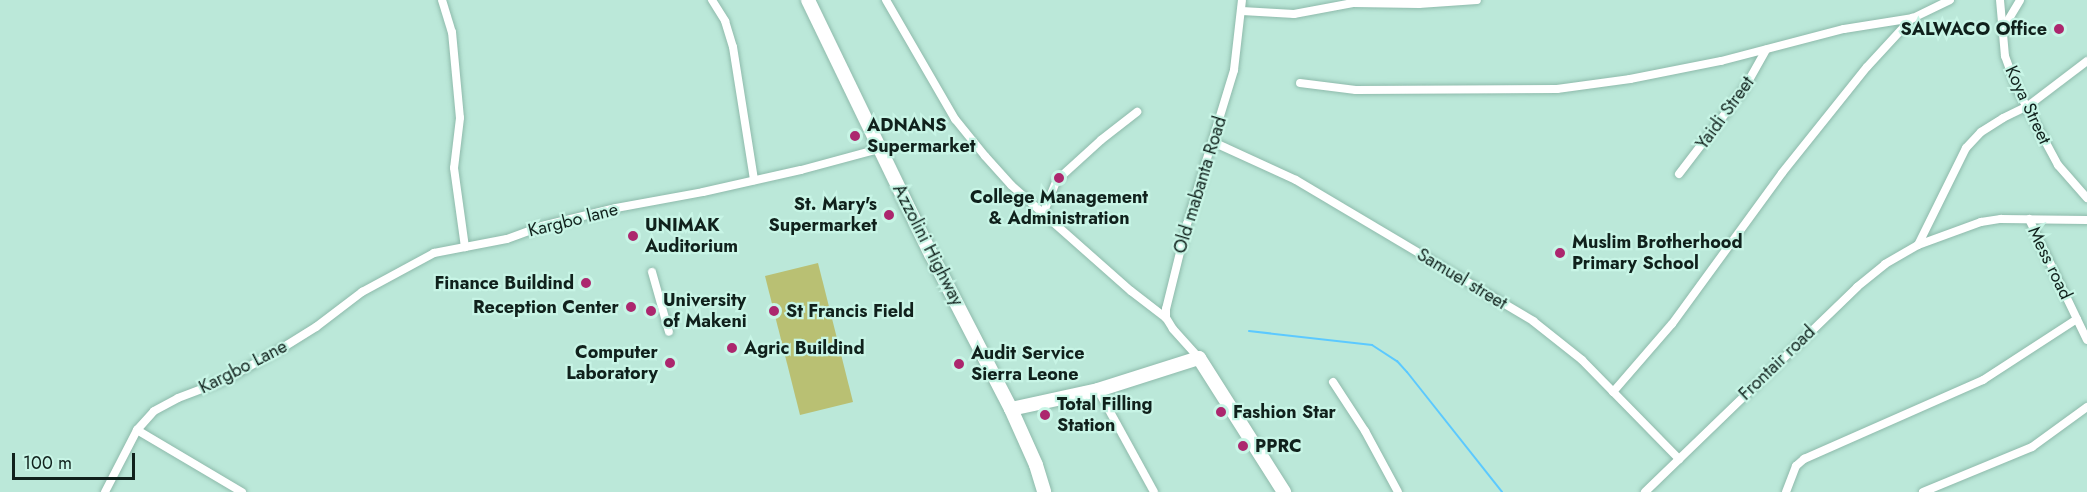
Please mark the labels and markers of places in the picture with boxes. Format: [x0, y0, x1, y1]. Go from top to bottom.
place label: SALWACO Office [1901, 18, 2047, 40]
marker: SALWACO Office [2052, 22, 2066, 36]
place label: ADNANS Supermarket [867, 115, 975, 158]
marker: ADNANS Supermarket [848, 129, 862, 143]
marker: College Management & Administration [1052, 171, 1066, 185]
place label: College Management & Administration [970, 187, 1148, 230]
place label: St. Mary's Supermarket [769, 194, 877, 236]
marker: St. Mary's Supermarket [882, 208, 896, 222]
place label: UNIMAK Auditorium [645, 215, 738, 258]
marker: UNIMAK Auditorium [626, 229, 640, 243]
place label: Muslim Brotherhood Primary School [1572, 232, 1743, 274]
marker: Muslim Brotherhood Primary School [1553, 246, 1567, 260]
place label: Finance Buildind [434, 272, 574, 294]
marker: Finance Buildind [579, 276, 593, 290]
place label: University of Makeni [663, 290, 747, 332]
place label: Reception Center [473, 296, 619, 318]
marker: Reception Center [624, 300, 638, 314]
place label: St Francis Field [786, 300, 914, 322]
marker: University of Makeni [644, 304, 658, 318]
marker: St Francis Field [767, 304, 781, 318]
place label: Agric Buildind [744, 337, 865, 359]
marker: Agric Buildind [725, 341, 739, 355]
place label: Computer Laboratory [566, 342, 658, 385]
place label: Audit Service Sierra Leone [971, 343, 1085, 386]
marker: Computer Laboratory [663, 356, 677, 370]
marker: Audit Service Sierra Leone [952, 357, 966, 371]
place label: Total Filling Station [1057, 394, 1153, 436]
place label: Fashion Star [1233, 401, 1336, 423]
marker: Fashion Star [1214, 405, 1228, 419]
marker: Total Filling Station [1038, 408, 1052, 422]
place label: PPRC [1255, 435, 1302, 457]
marker: PPRC [1236, 439, 1250, 453]

